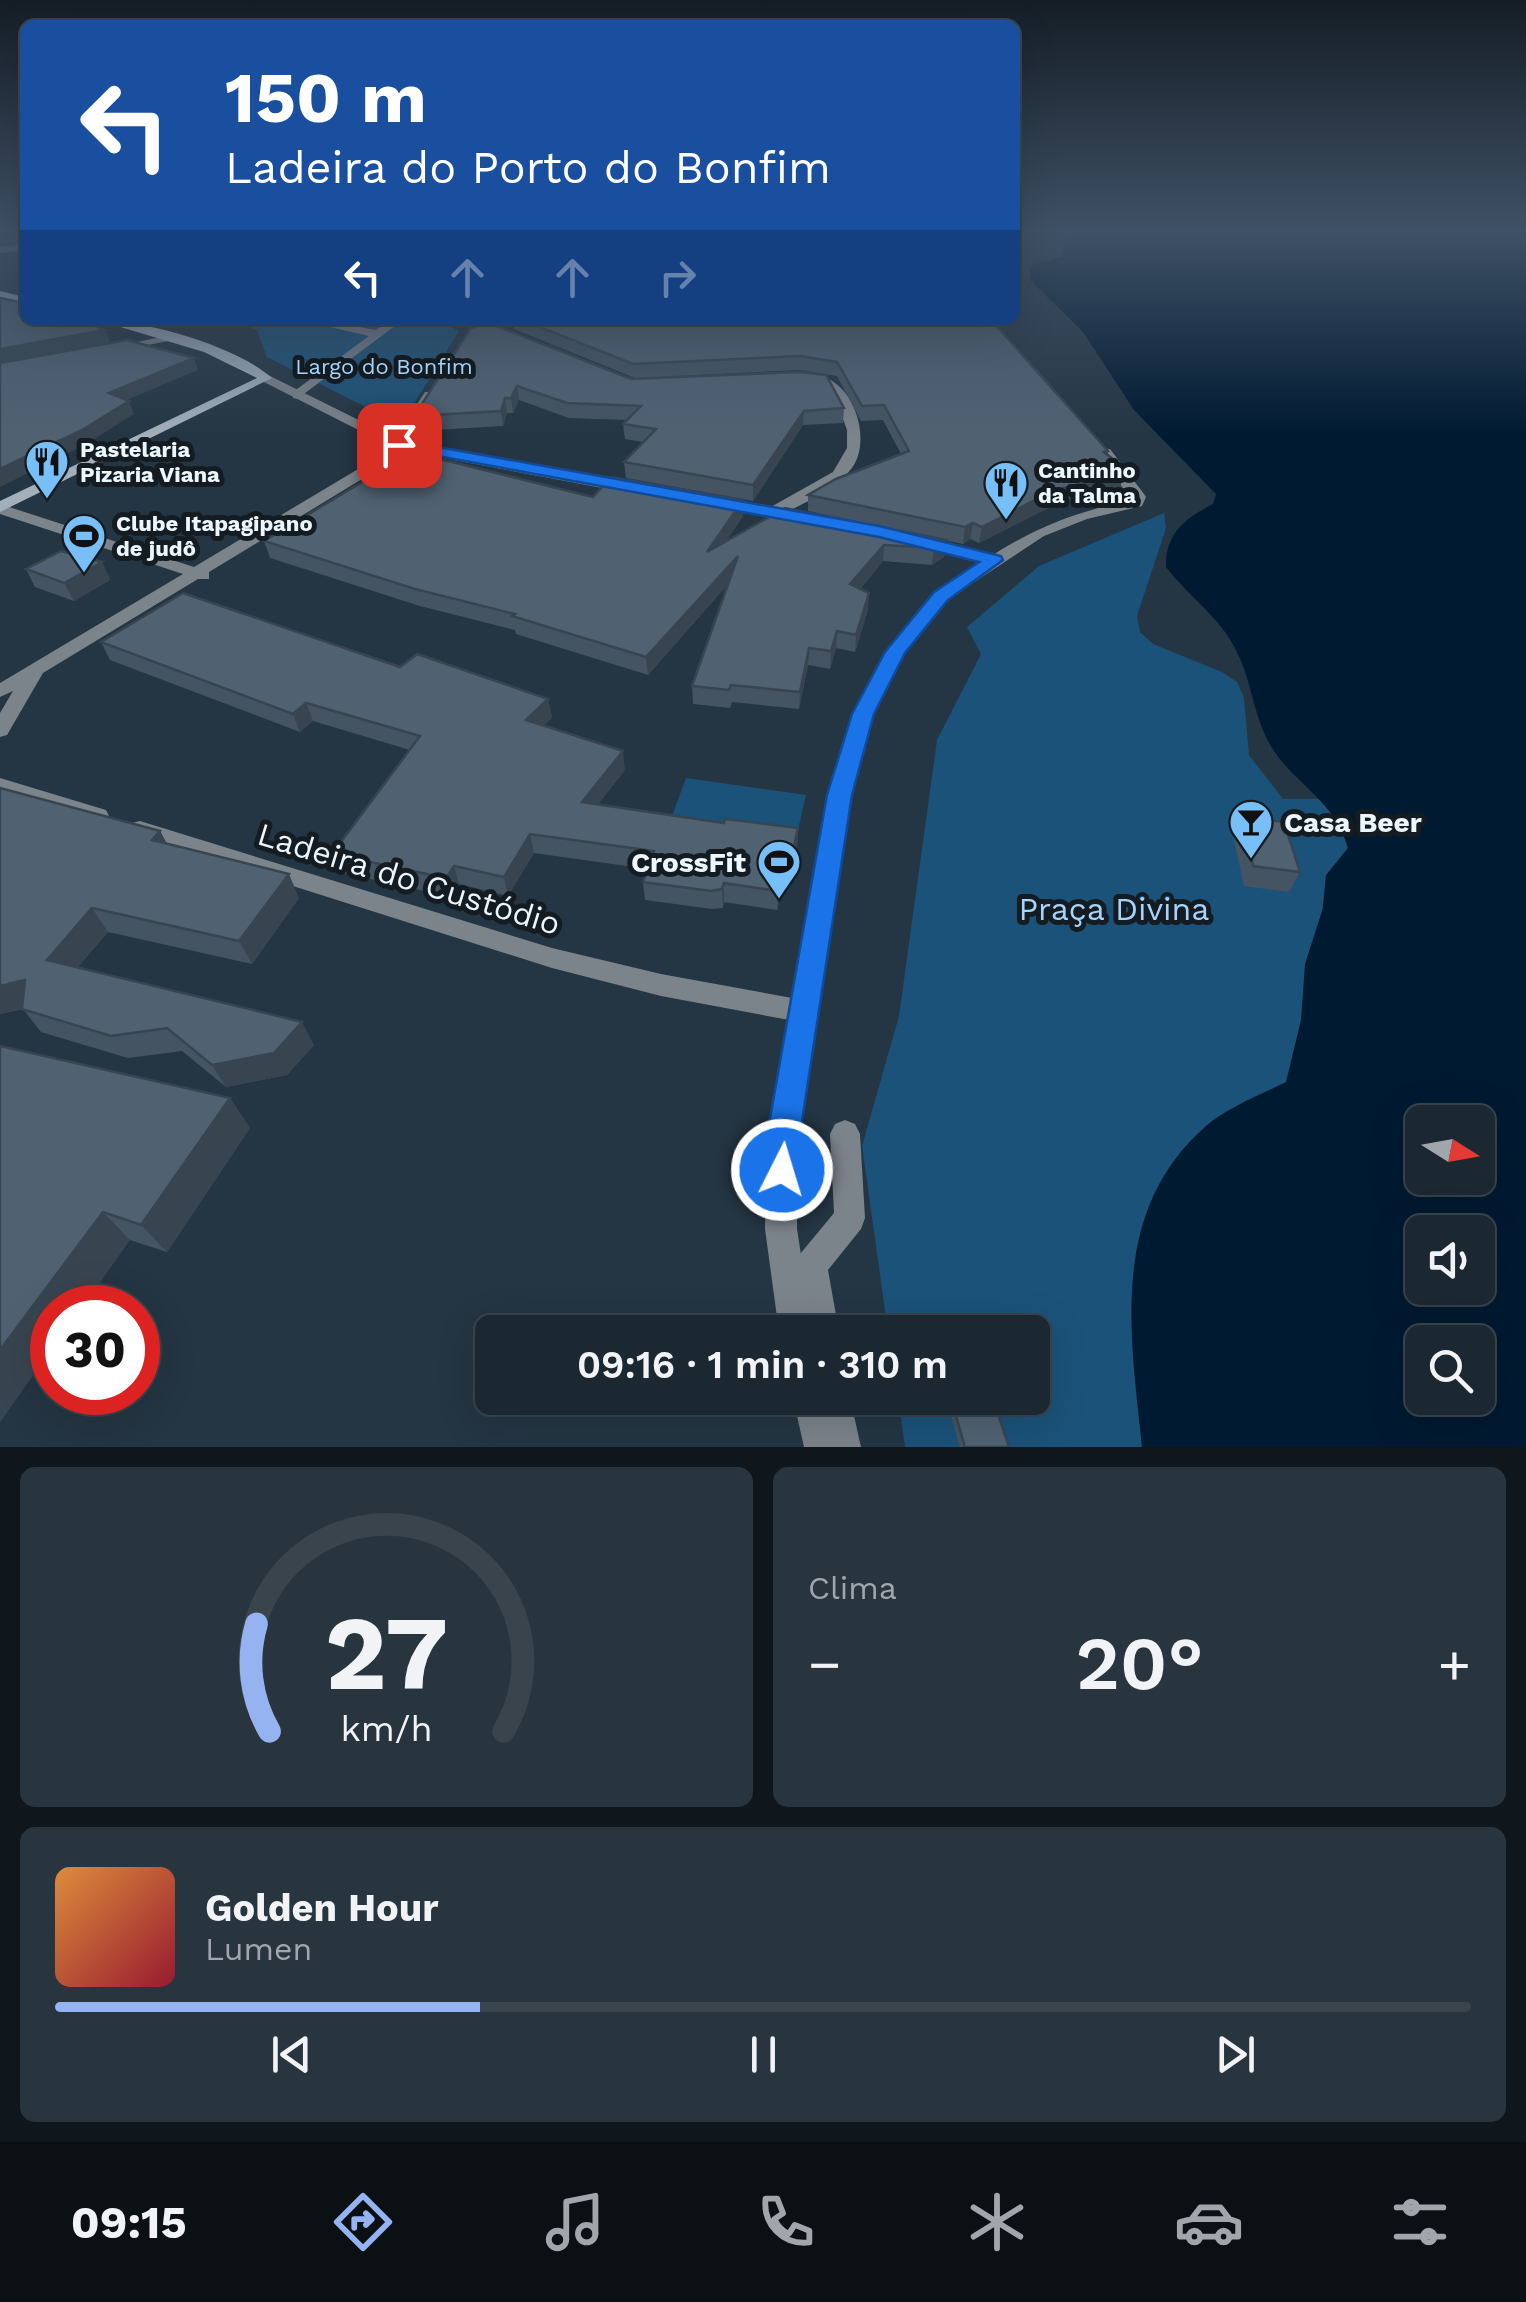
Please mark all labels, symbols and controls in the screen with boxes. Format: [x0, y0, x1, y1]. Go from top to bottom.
text: 150 m [225, 57, 427, 139]
icon: left [60, 60, 190, 190]
text: Ladeira do Porto do Bonfim [225, 141, 831, 194]
icon: left [335, 250, 390, 305]
icon: ahead [440, 250, 495, 305]
icon: ahead [545, 250, 600, 305]
icon: right [650, 250, 705, 305]
park label: Largo do Bonfim [295, 354, 473, 379]
pin [357, 403, 442, 488]
icon: arrive [372, 418, 427, 473]
place label: Pastelaria Pizaria Viana [80, 437, 220, 487]
restaurant icon: Pastelaria Pizaria Viana [24, 439, 70, 500]
place label: Cantinho da Talma [1038, 458, 1136, 508]
restaurant icon: Cantinho da Talma [983, 460, 1029, 521]
place label: Clube Itapagipano de judô [116, 511, 313, 561]
sports icon: Clube Itapagipano de judô [61, 513, 107, 574]
bar icon: Casa Beer [1228, 799, 1274, 860]
place label: Casa Beer [1284, 806, 1422, 839]
street label: Ladeira do Custódio [253, 815, 565, 943]
sports icon: CrossFit [756, 839, 802, 900]
place label: CrossFit [631, 846, 746, 879]
park label: Praça Divina [1019, 890, 1209, 928]
north arrow [1405, 1105, 1495, 1195]
map controls [1405, 1105, 1495, 1415]
position arrow [730, 1118, 834, 1222]
button: sound [1405, 1215, 1495, 1305]
speed limit sign: 30 [30, 1285, 160, 1415]
button: search [1405, 1325, 1495, 1415]
text: 09:16 · 1 min · 310 m [577, 1343, 948, 1387]
text: Clima [808, 1569, 897, 1607]
text: 27 [325, 1592, 448, 1714]
text: 20° [1075, 1619, 1204, 1707]
text: − [808, 1632, 841, 1696]
text: + [1438, 1632, 1471, 1696]
text: km/h [340, 1708, 433, 1750]
text: Golden Hour [205, 1886, 439, 1930]
text: Lumen [205, 1930, 312, 1968]
icon: previous [264, 2027, 319, 2082]
icon: pause [736, 2027, 791, 2082]
icon: next [1208, 2027, 1263, 2082]
icon: directions [328, 2187, 398, 2257]
icon: music [540, 2187, 610, 2257]
icon: phone [751, 2187, 821, 2257]
icon: climate [962, 2187, 1032, 2257]
icon: car [1174, 2187, 1244, 2257]
icon: filters [1385, 2187, 1455, 2257]
text: 09:15 [71, 2196, 187, 2249]

